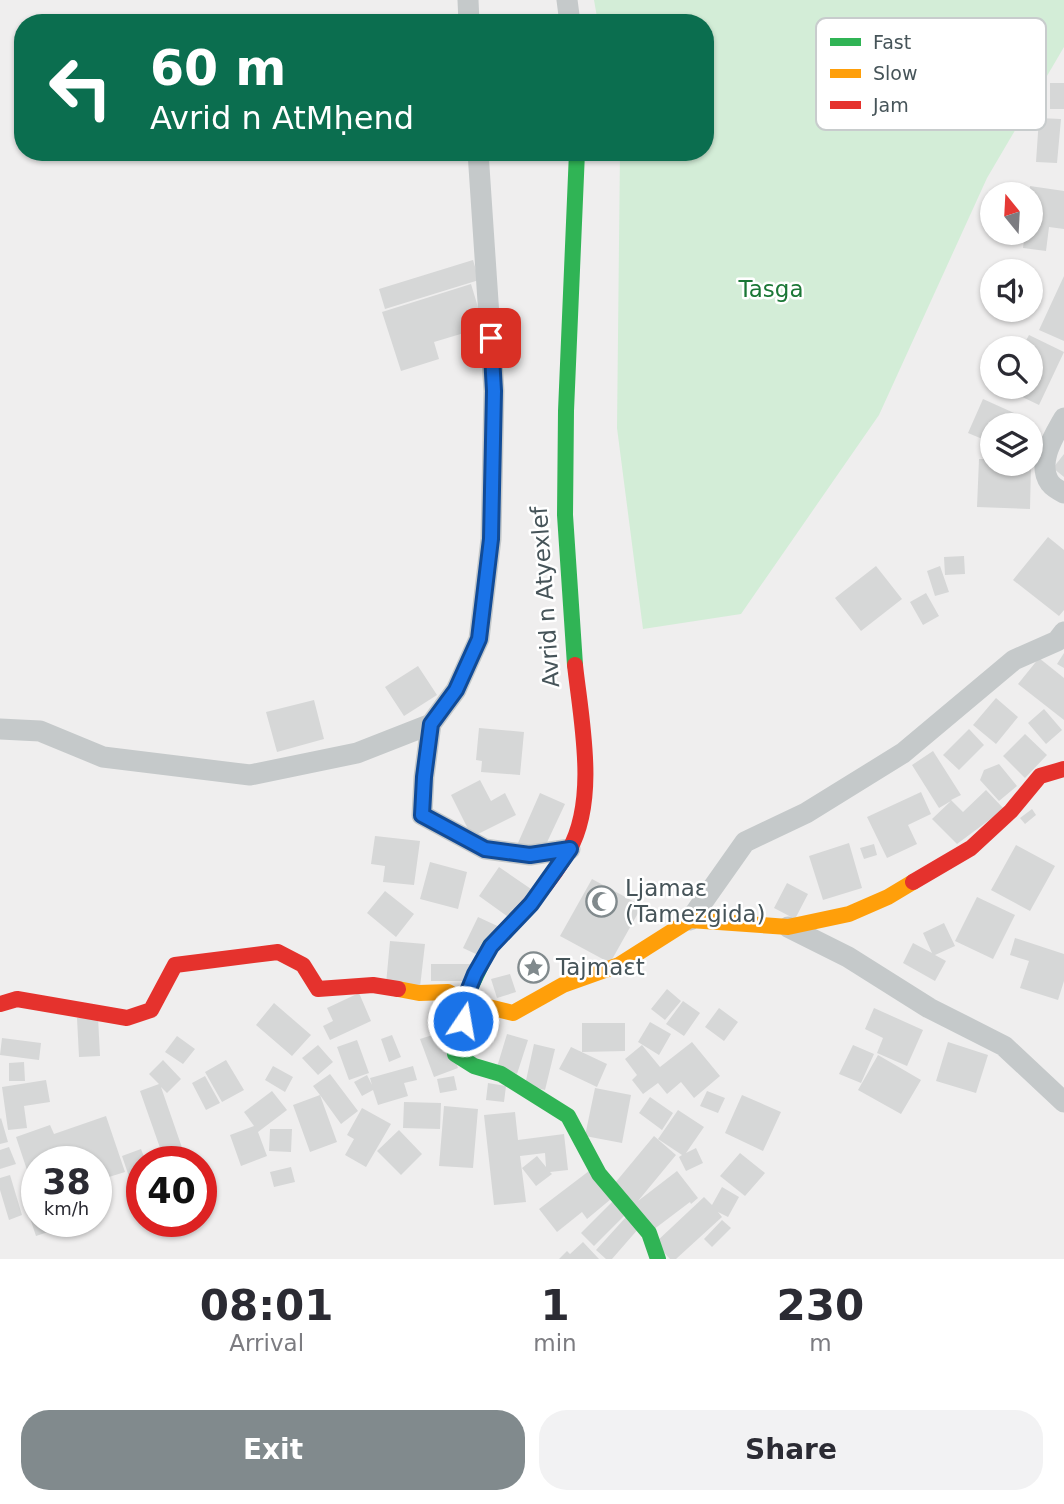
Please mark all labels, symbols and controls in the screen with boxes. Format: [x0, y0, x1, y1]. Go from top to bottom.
legend [816, 18, 1046, 130]
text: Fast [873, 31, 911, 53]
text: 60 m [150, 40, 286, 97]
icon: left [35, 42, 126, 133]
text: Slow [873, 62, 918, 84]
text: Jam [872, 94, 909, 116]
text: Avrid n AtMḥend [150, 99, 414, 137]
north arrow [980, 182, 1043, 245]
map controls [980, 182, 1043, 476]
button: sound [980, 259, 1043, 322]
park label: Tasga [737, 276, 804, 302]
pin [461, 308, 521, 368]
icon: arrive [472, 319, 510, 357]
button: search [980, 336, 1043, 399]
button: layers [980, 413, 1043, 476]
street label: Avrid n Atyexlef [526, 505, 564, 688]
place label: Ljamaɛ (Tamezgida) [625, 875, 766, 927]
mosque icon: Ljamaɛ (Tamezgida) [585, 884, 619, 918]
place icon: Tajmaɛt [516, 950, 550, 984]
place label: Tajmaɛt [555, 954, 645, 980]
position arrow [426, 984, 500, 1058]
speed limit sign: 40 [126, 1146, 217, 1237]
text: 38 [42, 1162, 91, 1202]
text: km/h [44, 1198, 89, 1219]
text: 08:01 [200, 1281, 334, 1330]
text: 1 [540, 1281, 570, 1330]
text: 230 [777, 1281, 864, 1330]
text: Arrival [229, 1330, 304, 1356]
text: min [533, 1330, 577, 1356]
text: m [809, 1330, 832, 1356]
button: Exit [21, 1410, 525, 1490]
button: Share [539, 1410, 1043, 1490]

